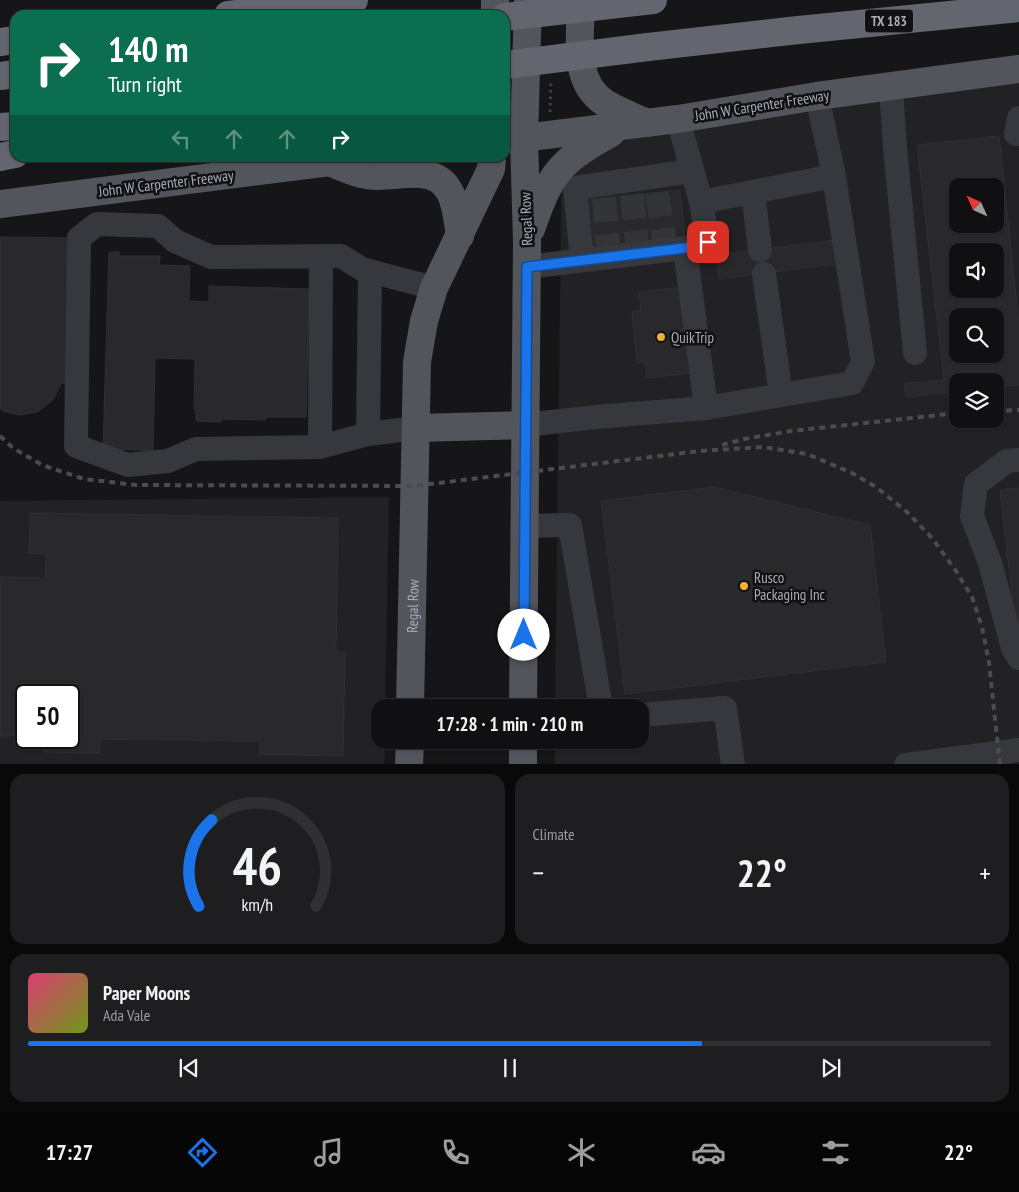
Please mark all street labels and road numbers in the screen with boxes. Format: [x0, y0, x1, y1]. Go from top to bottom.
road number: TX 183 [865, 10, 913, 32]
street label: John W Carpenter Freeway [693, 85, 831, 125]
street label: John W Carpenter Freeway [96, 165, 235, 201]
street label: Regal Row [516, 192, 536, 246]
street label: Regal Row [402, 579, 422, 633]

